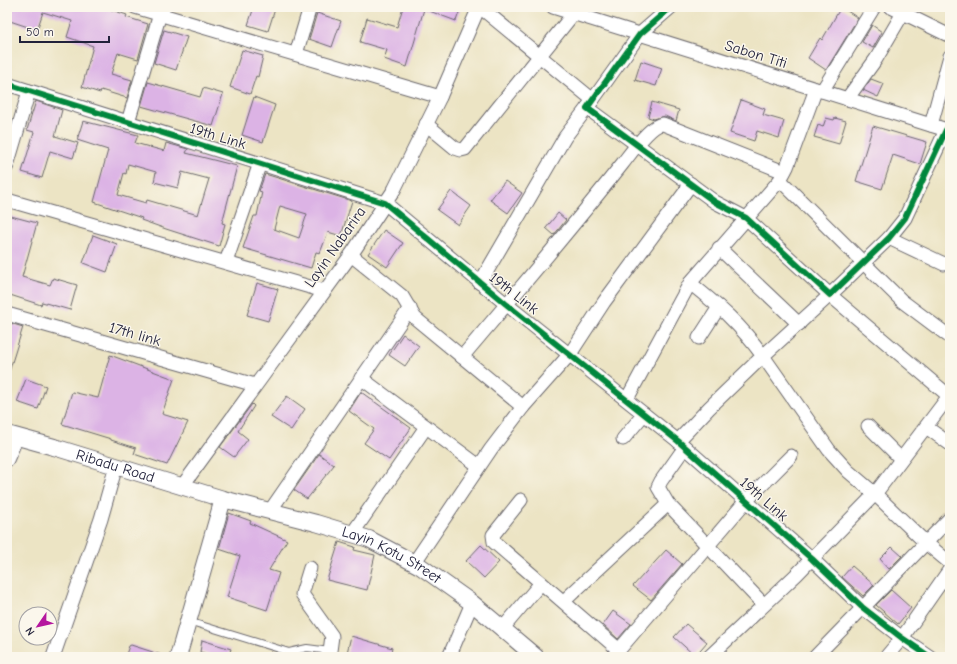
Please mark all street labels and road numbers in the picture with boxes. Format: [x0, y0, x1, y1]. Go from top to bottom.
street label: Sabon Titi [723, 36, 789, 72]
street label: 19th Link [188, 119, 249, 153]
street label: Layin Nabarira [301, 203, 369, 291]
street label: 19th Link [486, 268, 543, 318]
street label: 17th link [107, 318, 163, 350]
street label: Ribadu Road [74, 445, 157, 486]
street label: 19th Link [736, 473, 792, 525]
street label: Layin Kotu Street [340, 522, 445, 588]

